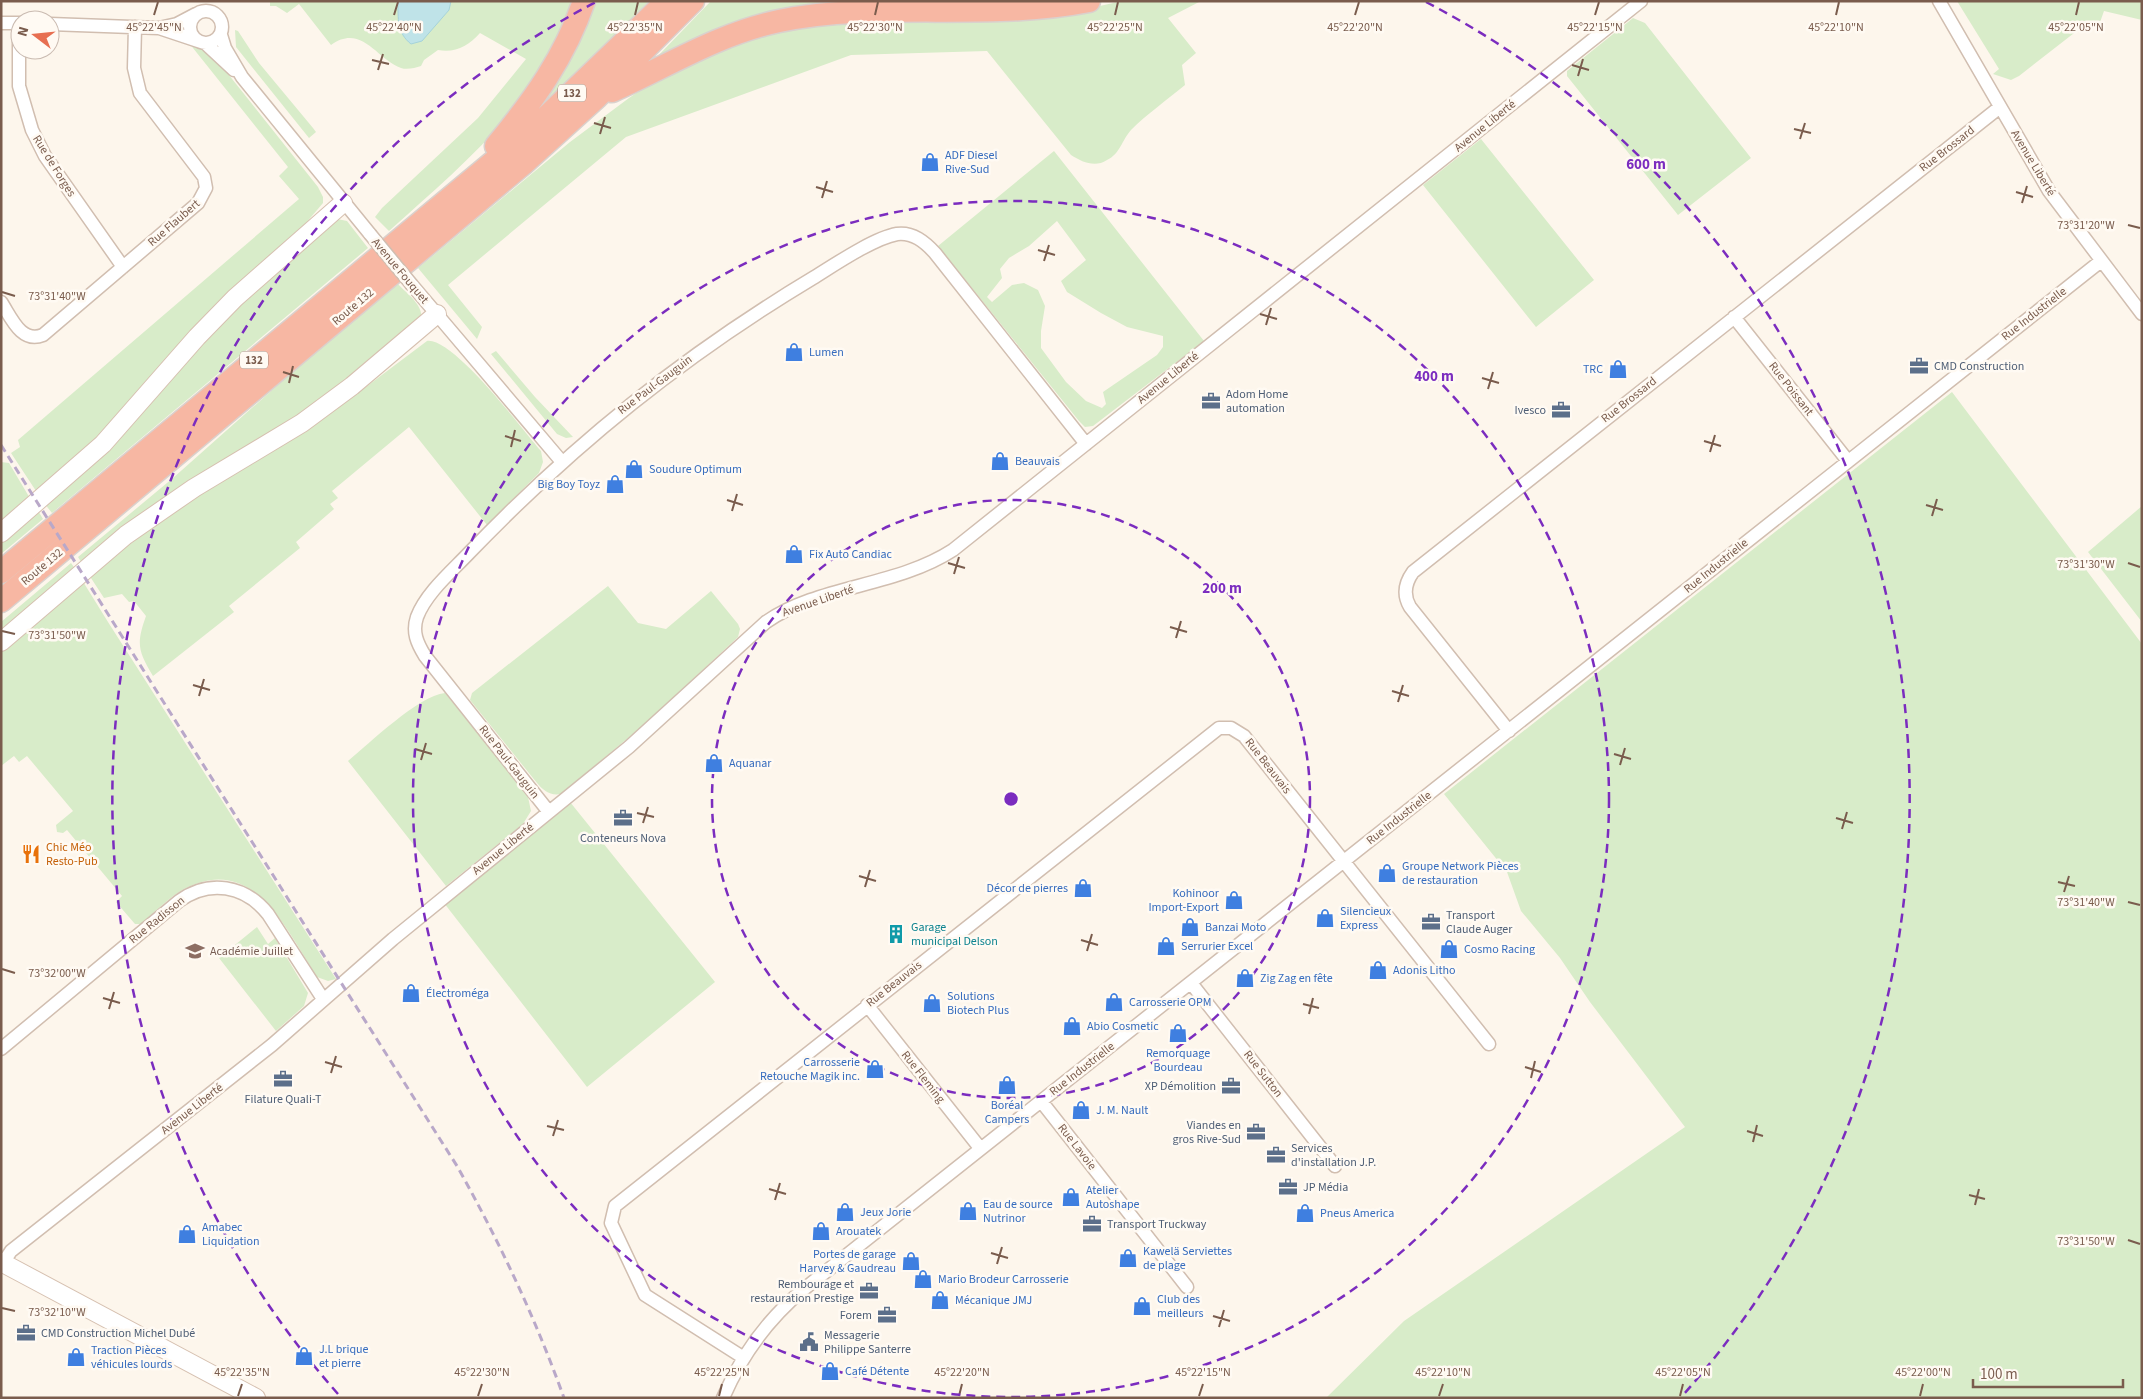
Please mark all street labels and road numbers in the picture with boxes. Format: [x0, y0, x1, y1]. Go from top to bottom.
road number: 132 [558, 85, 586, 102]
street label: Avenue Liberté [1451, 96, 1519, 156]
street label: Rue Brossard [1916, 122, 1978, 176]
street label: Avenue Liberté [2006, 127, 2060, 199]
street label: Rue de Forges [28, 132, 80, 200]
street label: Rue Flaubert [144, 196, 204, 250]
street label: Avenue Fouquet [367, 234, 433, 308]
street label: Rue Industrielle [1998, 283, 2070, 345]
street label: Route 132 [328, 284, 378, 330]
street label: Avenue Liberté [1134, 348, 1202, 408]
street label: Rue Paul-Gauguin [614, 351, 696, 419]
road number: 132 [240, 352, 268, 368]
street label: Rue Poissant [1764, 358, 1818, 420]
street label: Rue Brossard [1598, 373, 1660, 427]
street label: Rue Industrielle [1680, 535, 1752, 597]
street label: Route 132 [17, 544, 67, 590]
street label: Avenue Liberté [780, 581, 856, 621]
street label: Rue Paul-Gauguin [475, 722, 543, 802]
street label: Rue Beauvais [1241, 735, 1295, 797]
street label: Rue Industrielle [1363, 787, 1435, 849]
street label: Avenue Liberté [469, 819, 537, 879]
street label: Rue Radisson [126, 892, 188, 948]
street label: Rue Beauvais [863, 957, 925, 1011]
street label: Rue Industrielle [1046, 1038, 1118, 1100]
street label: Rue Fleming [897, 1047, 949, 1107]
street label: Rue Sutton [1239, 1047, 1287, 1101]
street label: Avenue Liberté [157, 1079, 227, 1139]
street label: Rue Lavoie [1054, 1120, 1101, 1174]

